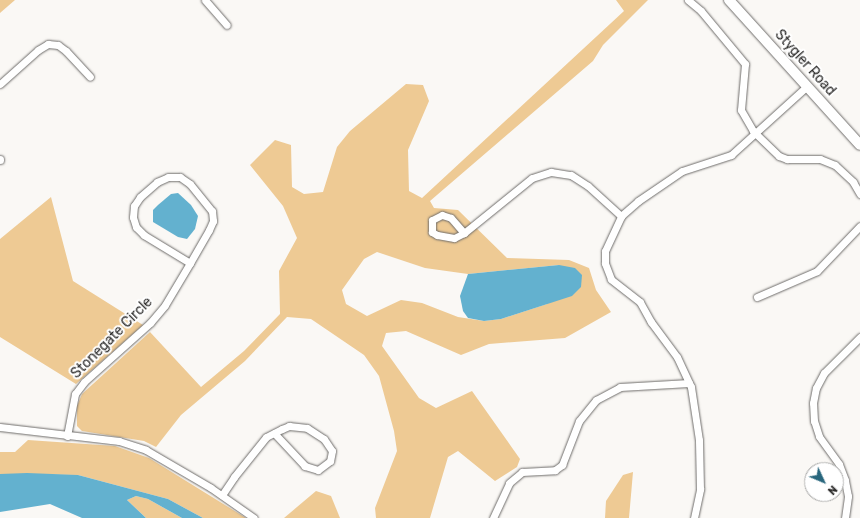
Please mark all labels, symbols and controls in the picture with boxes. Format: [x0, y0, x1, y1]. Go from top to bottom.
street label: Stygler Road [771, 26, 839, 100]
street label: Stonegate Circle [68, 294, 156, 382]
north arrow [804, 462, 844, 502]
text: N [825, 483, 840, 497]

